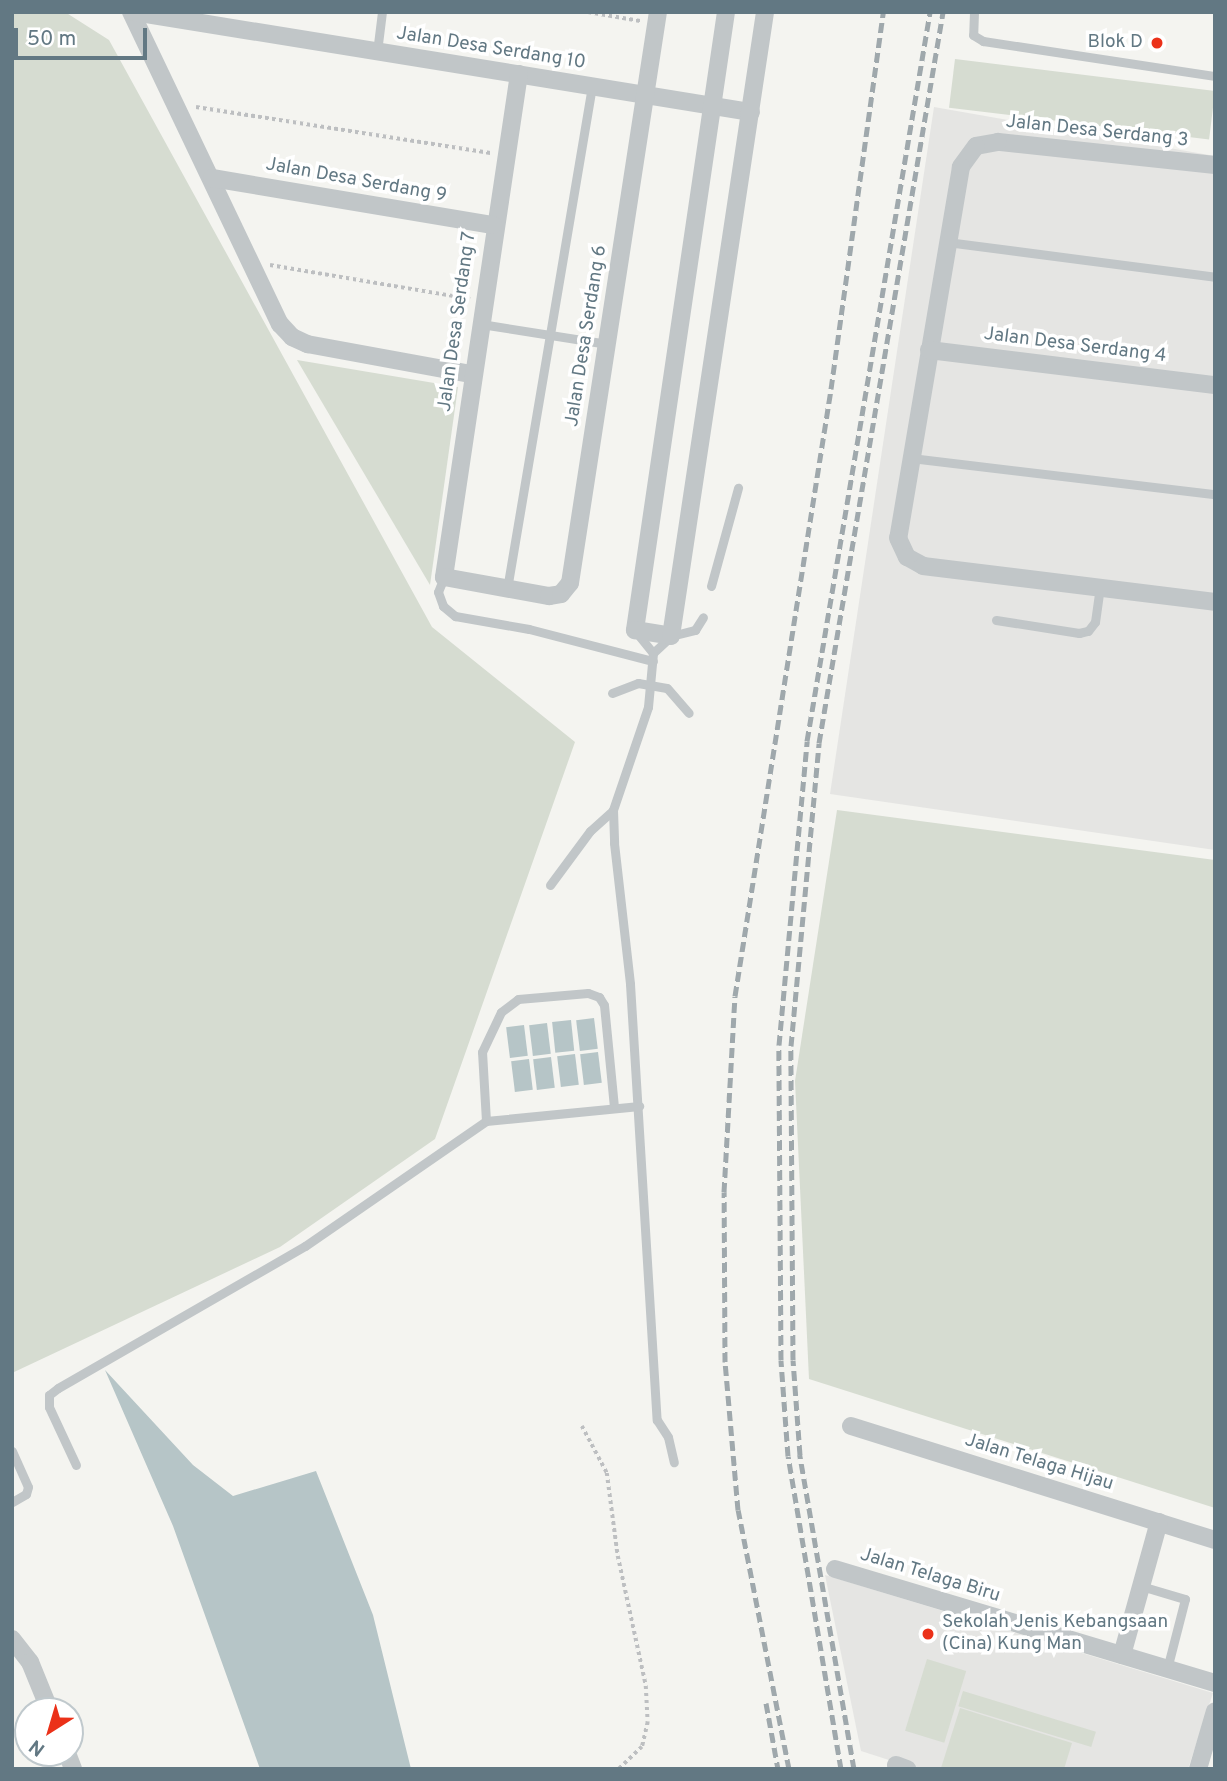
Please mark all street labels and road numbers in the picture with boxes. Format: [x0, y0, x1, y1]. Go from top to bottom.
street label: Jalan Desa Serdang 10 [395, 23, 587, 75]
street label: Jalan Desa Serdang 3 [1005, 111, 1189, 153]
street label: Jalan Desa Serdang 9 [264, 154, 448, 208]
street label: Jalan Desa Serdang 7 [434, 230, 482, 414]
street label: Jalan Desa Serdang 6 [561, 244, 613, 428]
street label: Jalan Desa Serdang 4 [982, 323, 1168, 369]
street label: Jalan Telaga Hijau [962, 1429, 1116, 1497]
street label: Jalan Telaga Biru [857, 1544, 1003, 1608]

